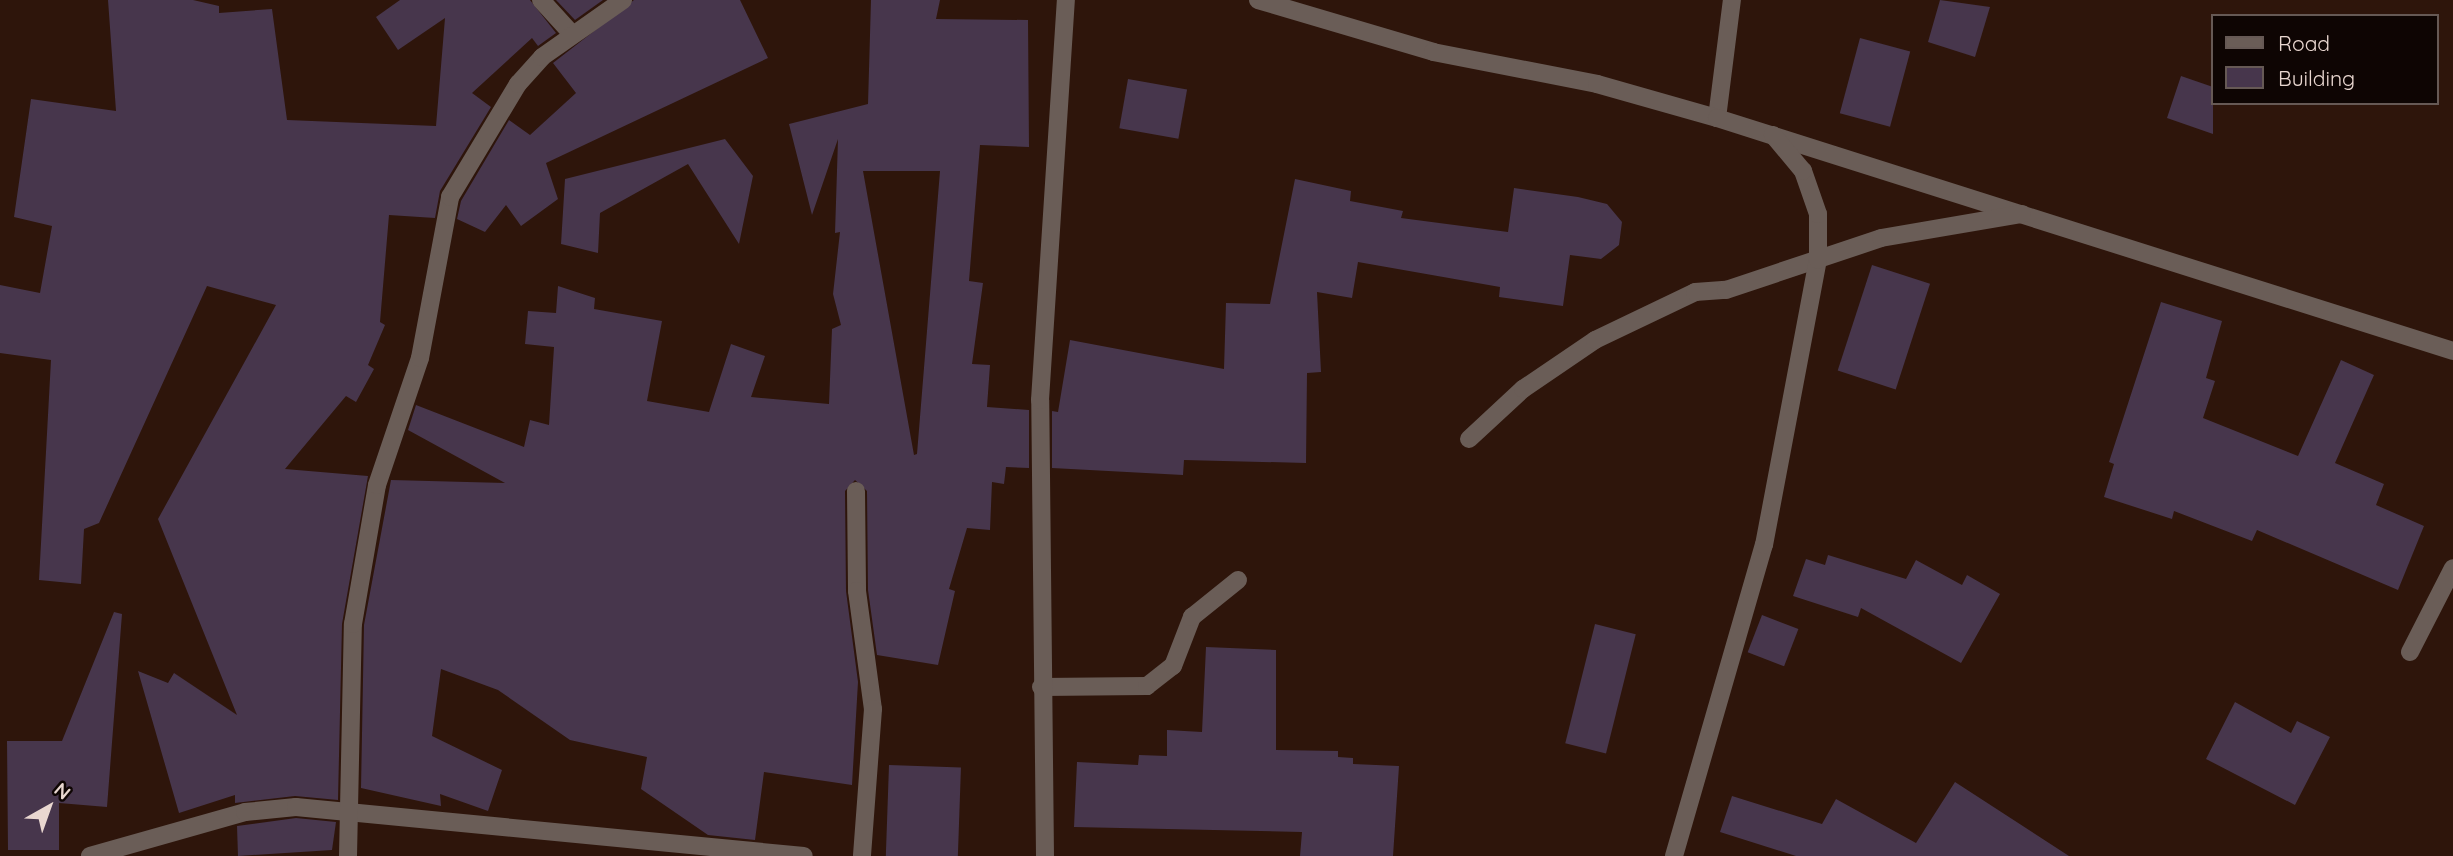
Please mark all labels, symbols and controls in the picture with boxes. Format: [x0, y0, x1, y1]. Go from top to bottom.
legend [2212, 14, 2439, 105]
text: Road [2278, 30, 2330, 56]
text: Building [2278, 65, 2355, 91]
north arrow [14, 772, 84, 842]
text: N [49, 777, 76, 805]

